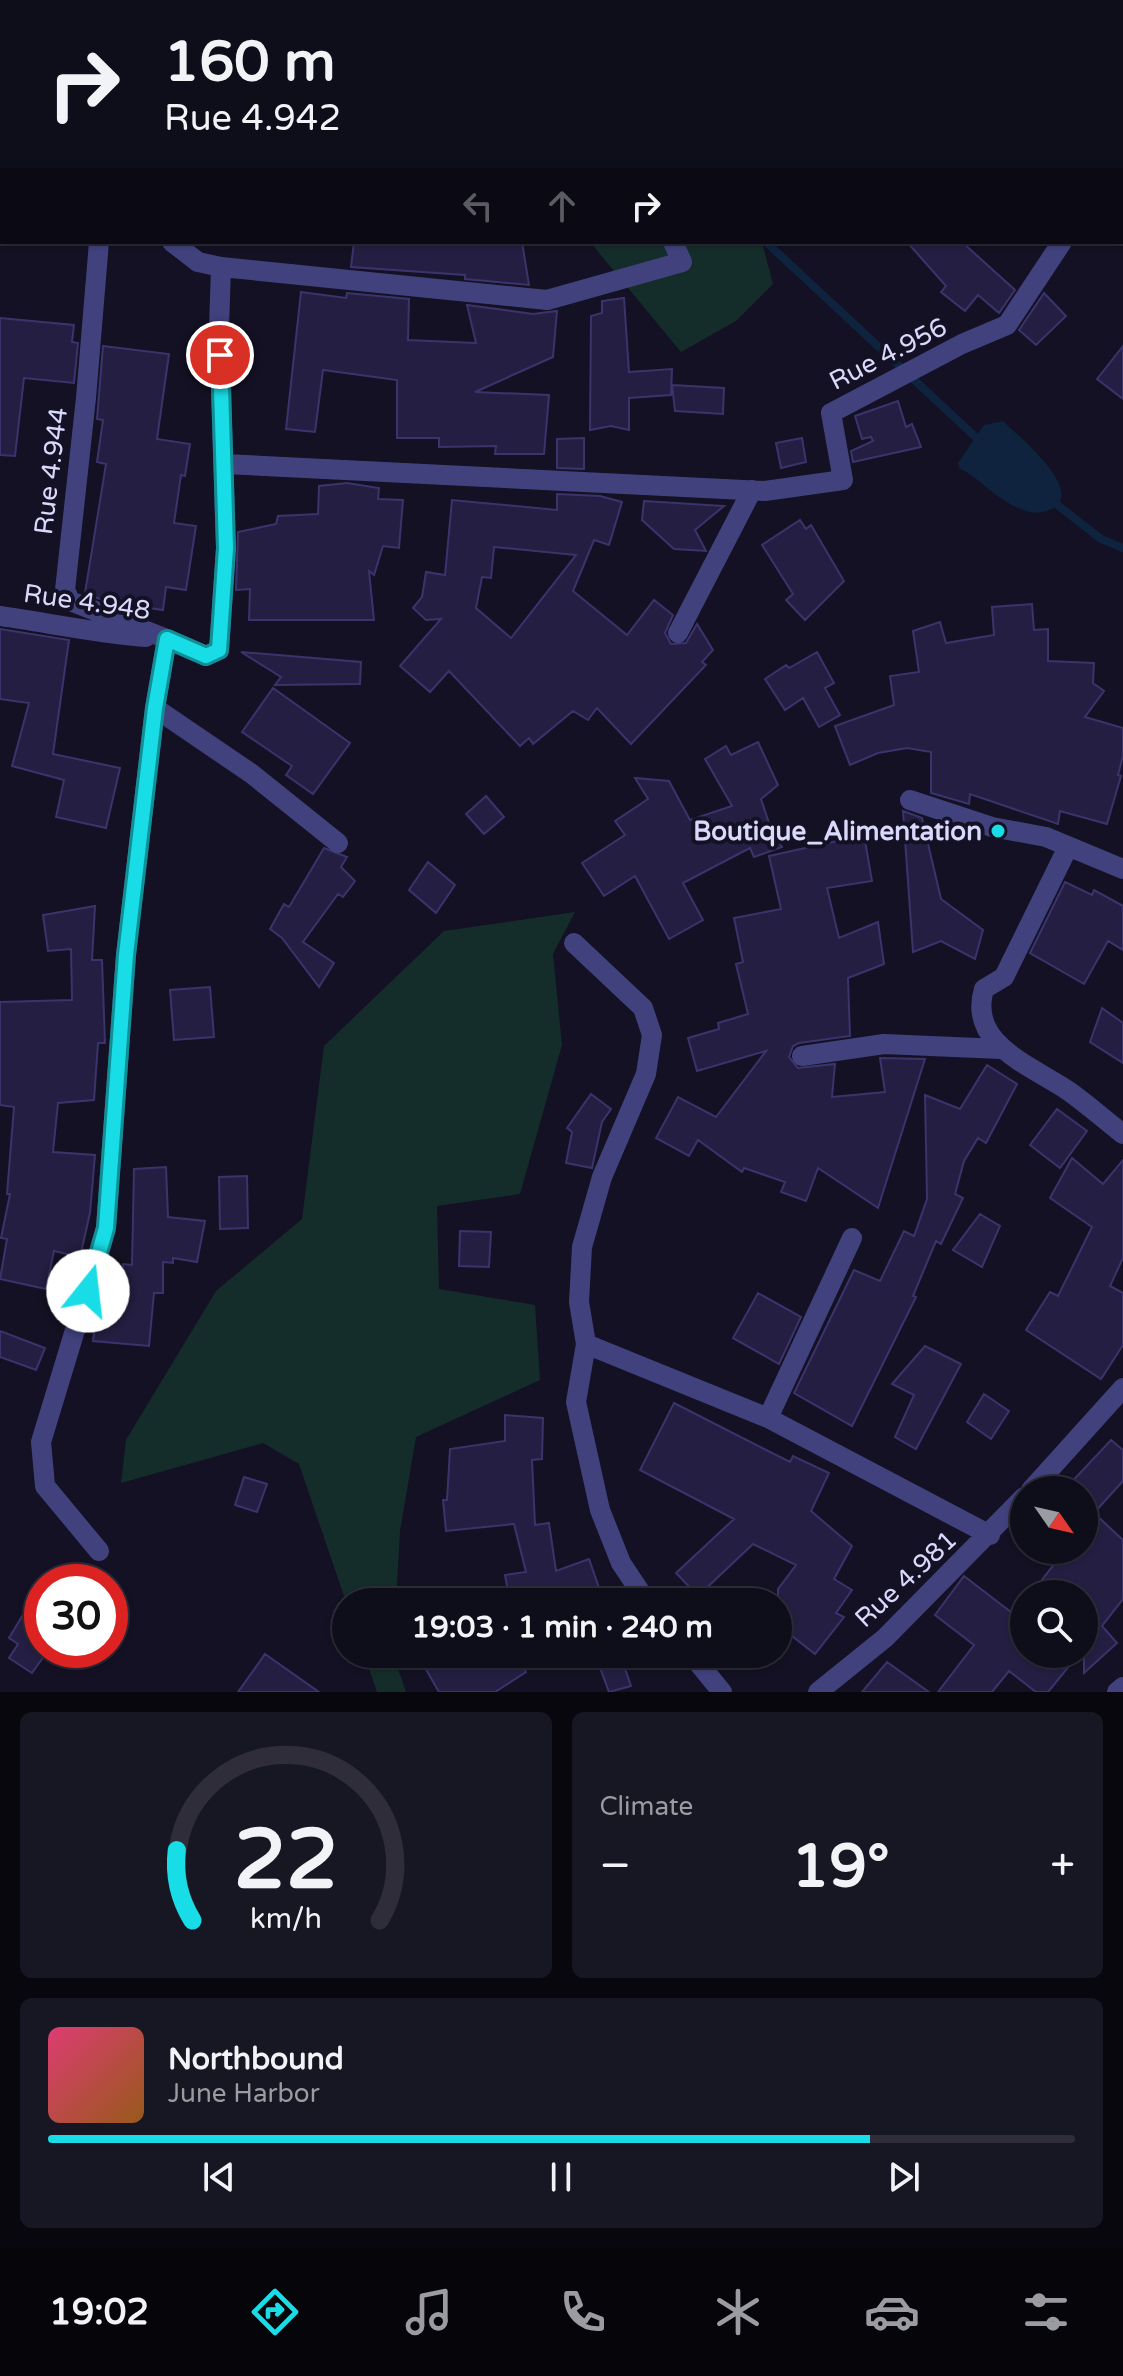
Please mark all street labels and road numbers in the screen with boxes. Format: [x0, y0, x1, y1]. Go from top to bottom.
street label: Rue 4.956 [824, 311, 952, 397]
street label: Rue 4.944 [28, 406, 74, 536]
street label: Rue 4.948 [22, 578, 152, 626]
street label: Rue 4.981 [849, 1524, 963, 1634]

